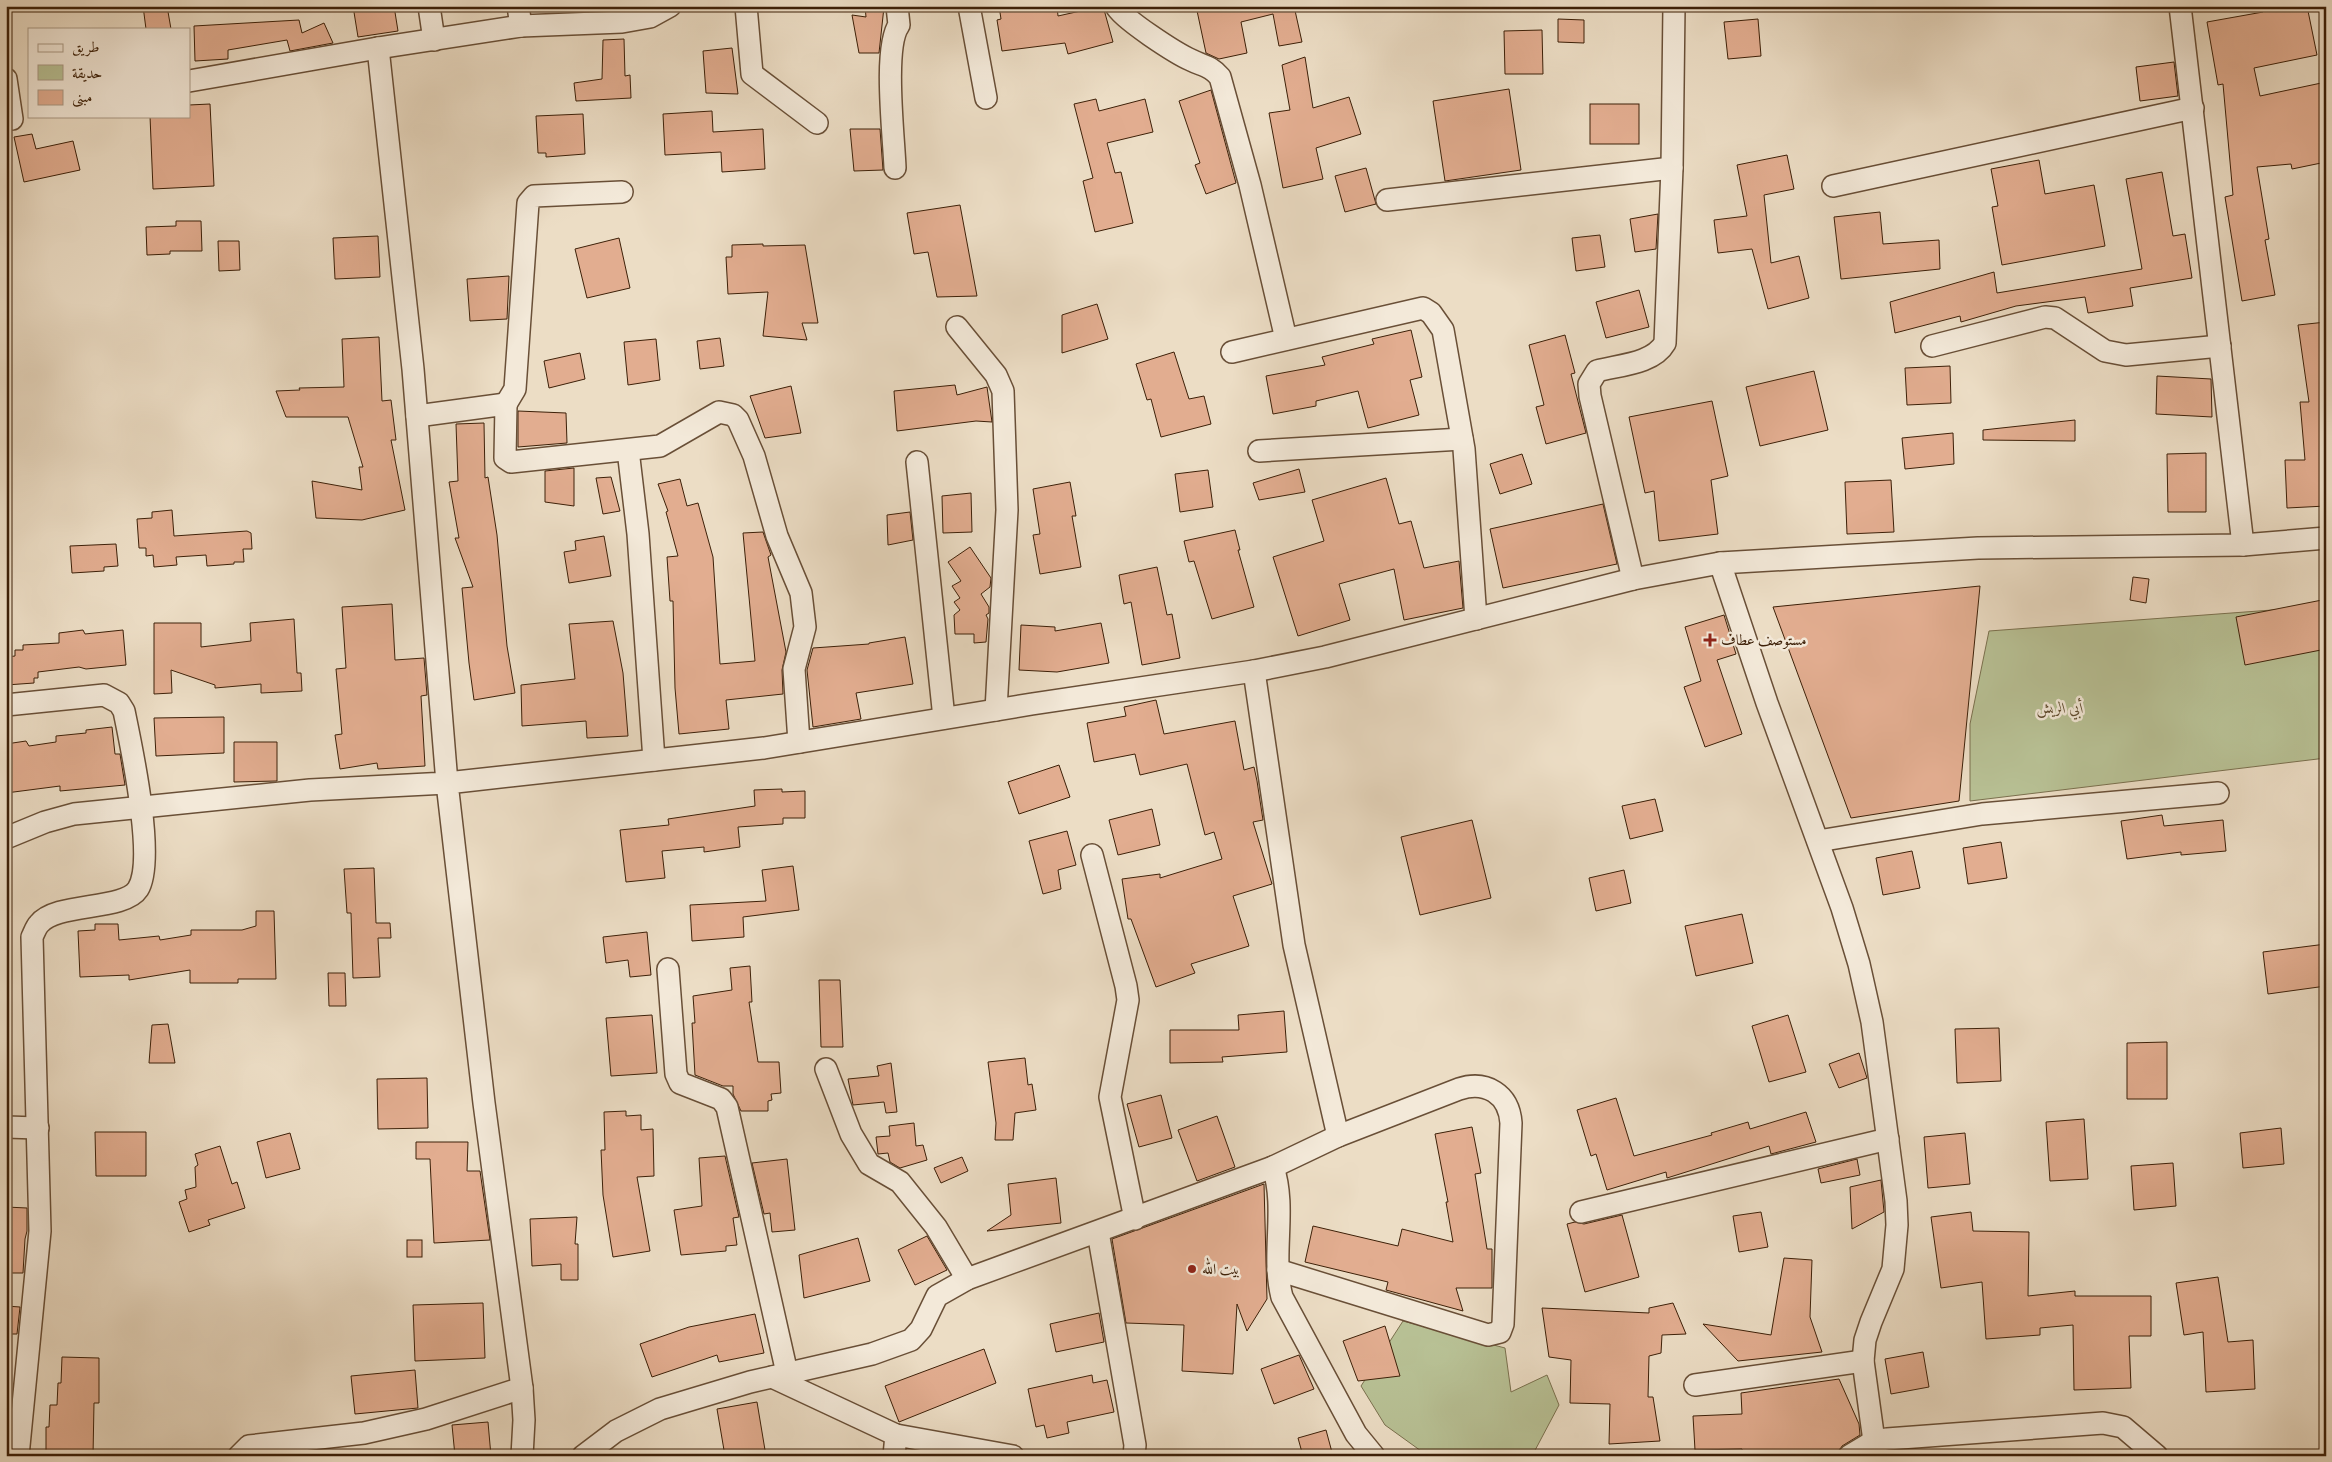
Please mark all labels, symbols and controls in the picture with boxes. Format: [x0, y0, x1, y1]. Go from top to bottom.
legend [28, 28, 190, 118]
text: طريق [72, 38, 99, 57]
text: حديقة [72, 64, 102, 83]
text: مبنى [72, 88, 92, 108]
place label: مستوصف عطاف [1721, 631, 1807, 650]
marker: مستوصف عطاف [1703, 633, 1717, 647]
park label: أبي الريش [2036, 697, 2084, 720]
place label: بيت الله [1202, 1257, 1240, 1279]
marker: بيت الله [1186, 1263, 1198, 1275]

